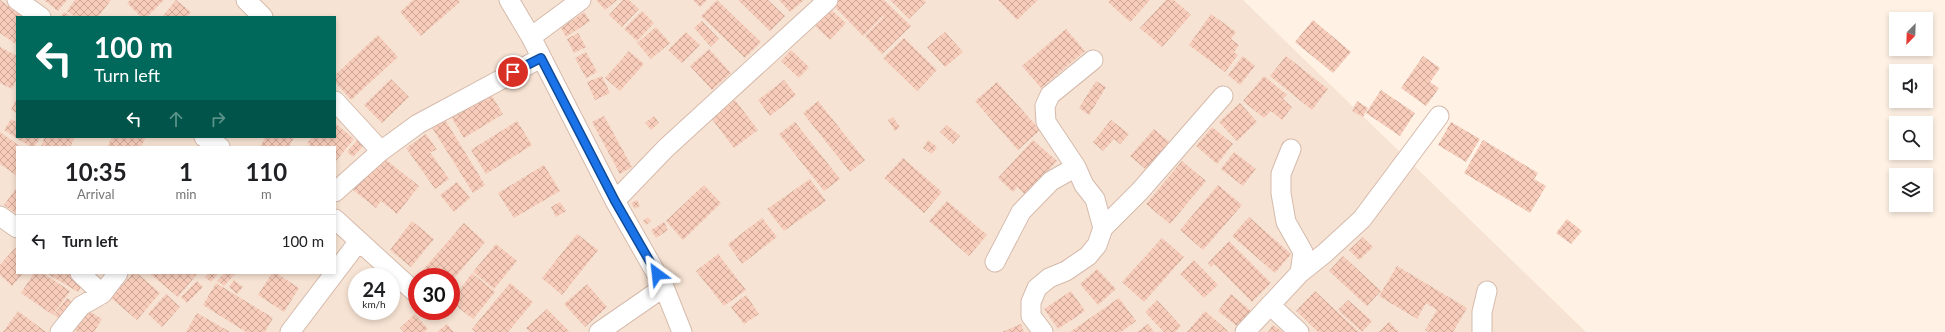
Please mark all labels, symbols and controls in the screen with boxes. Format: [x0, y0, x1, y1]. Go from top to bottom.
north arrow [1889, 12, 1933, 56]
map controls [1889, 12, 1933, 212]
text: 100 m [94, 30, 173, 64]
icon: left [28, 32, 80, 84]
pin [496, 55, 530, 89]
icon: arrive [502, 61, 524, 83]
text: Turn left [94, 64, 160, 86]
button: sound [1889, 64, 1933, 108]
icon: left [123, 108, 145, 130]
icon: ahead [165, 108, 187, 130]
icon: right [207, 108, 229, 130]
button: search [1889, 116, 1933, 160]
text: 10:35 [65, 157, 127, 186]
text: 1 [179, 157, 193, 186]
text: 110 [245, 157, 287, 186]
button: layers [1889, 168, 1933, 212]
text: Arrival [77, 186, 114, 202]
text: min [176, 186, 197, 202]
text: m [261, 186, 272, 202]
icon: left [28, 230, 50, 252]
text: Turn left [62, 232, 118, 250]
text: 100 m [282, 232, 324, 250]
position arrow [636, 253, 678, 295]
speed limit sign: 30 [408, 268, 460, 320]
text: 24 [362, 277, 386, 301]
text: km/h [362, 298, 386, 310]

